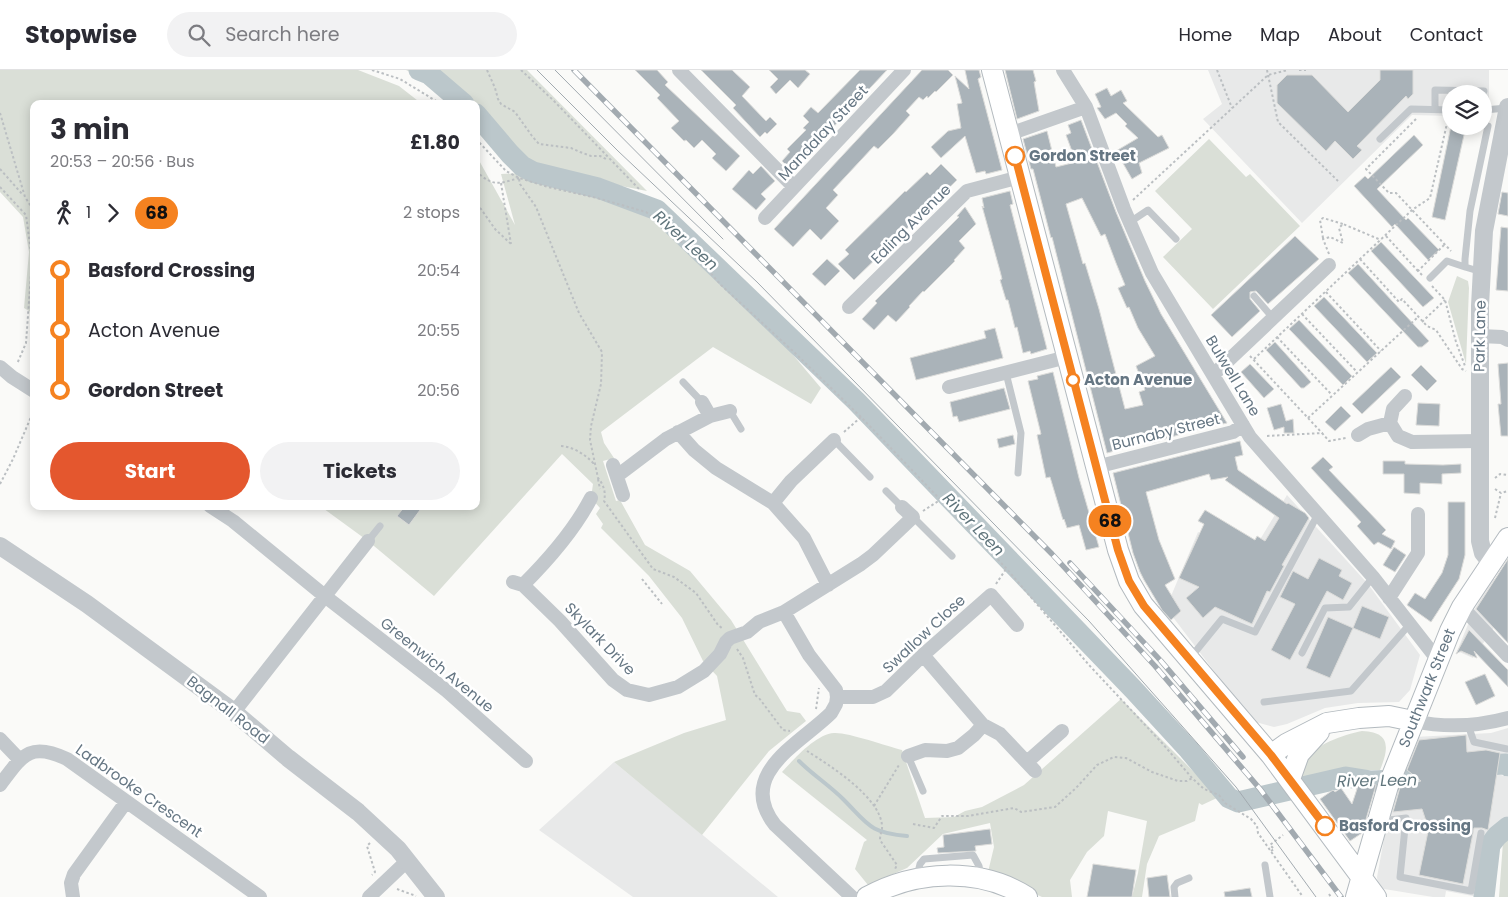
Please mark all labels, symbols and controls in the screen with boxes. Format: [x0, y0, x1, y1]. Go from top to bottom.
search box [167, 12, 517, 57]
text: Stopwise [25, 18, 137, 51]
icon: search [185, 21, 213, 49]
text: Search here [225, 21, 340, 48]
text: Home [1178, 22, 1232, 47]
text: Map [1260, 22, 1300, 47]
text: About [1328, 22, 1382, 47]
text: Contact [1410, 22, 1483, 47]
street label: Mandalay Street [773, 80, 872, 185]
map controls [1442, 85, 1492, 135]
button: layers [1442, 85, 1492, 135]
text: 3 min [50, 110, 130, 149]
text: £1.80 [410, 129, 460, 156]
place label: Gordon Street [1029, 145, 1136, 166]
marker: Gordon Street [1005, 146, 1025, 166]
text: 20:53 – 20:56 · Bus [50, 150, 195, 173]
street label: Ealing Avenue [866, 179, 955, 268]
icon: walk [50, 199, 78, 227]
icon: forward [99, 199, 127, 227]
text: 68 [145, 200, 168, 225]
text: 1 [86, 201, 91, 224]
text: 2 stops [403, 201, 460, 224]
water label: River Leen [648, 205, 723, 276]
text: Basford Crossing [88, 257, 255, 284]
text: 20:54 [417, 259, 460, 282]
street label: Park Lane [1468, 300, 1491, 372]
text: Acton Avenue [88, 317, 220, 344]
text: 20:55 [417, 319, 460, 342]
street label: Bulwell Lane [1201, 331, 1266, 420]
place label: Acton Avenue [1084, 369, 1192, 390]
marker: Acton Avenue [1066, 373, 1080, 387]
text: Gordon Street [88, 377, 223, 404]
text: 20:56 [417, 379, 460, 402]
street label: Burnaby Street [1110, 408, 1222, 455]
button: Start [50, 442, 250, 500]
button: Tickets [260, 442, 460, 500]
water label: River Leen [937, 487, 1010, 561]
line badge: 68 [1088, 505, 1132, 537]
text: 68 [1098, 508, 1122, 533]
street label: Swallow Close [878, 590, 970, 678]
street label: Skylark Drive [560, 598, 640, 680]
street label: Greenwich Avenue [376, 612, 499, 717]
street label: Southwark Street [1393, 625, 1460, 751]
street label: Bagnall Road [183, 671, 274, 749]
street label: Ladbrooke Crescent [72, 739, 207, 842]
water label: River Leen [1337, 768, 1417, 793]
place label: Basford Crossing [1339, 815, 1471, 836]
marker: Basford Crossing [1315, 816, 1335, 836]

